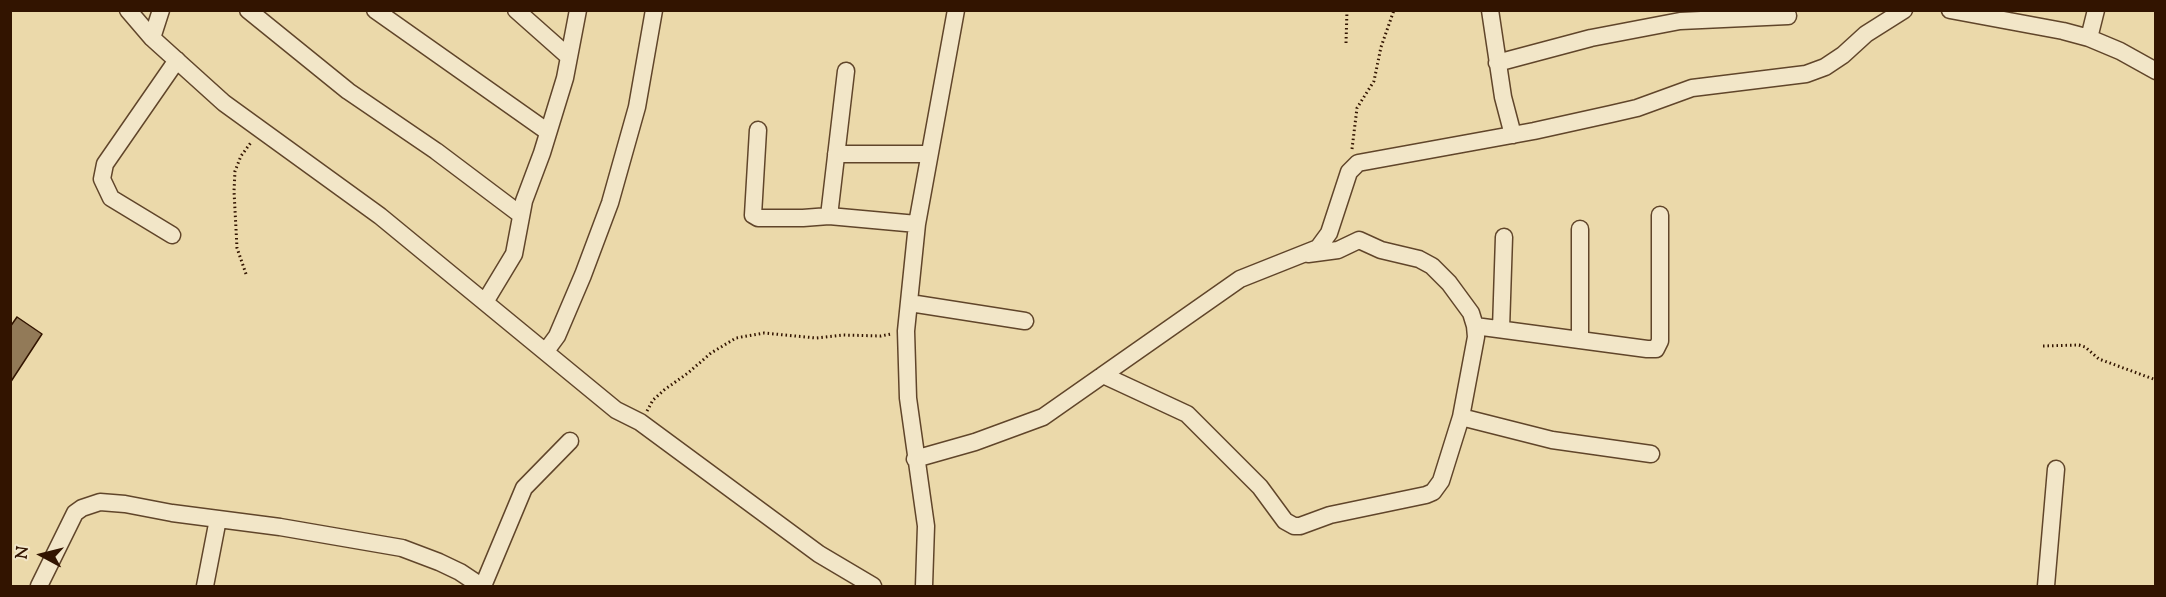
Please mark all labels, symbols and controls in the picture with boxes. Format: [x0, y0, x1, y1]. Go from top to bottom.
north arrow [12, 525, 72, 585]
text: N [11, 545, 36, 560]

